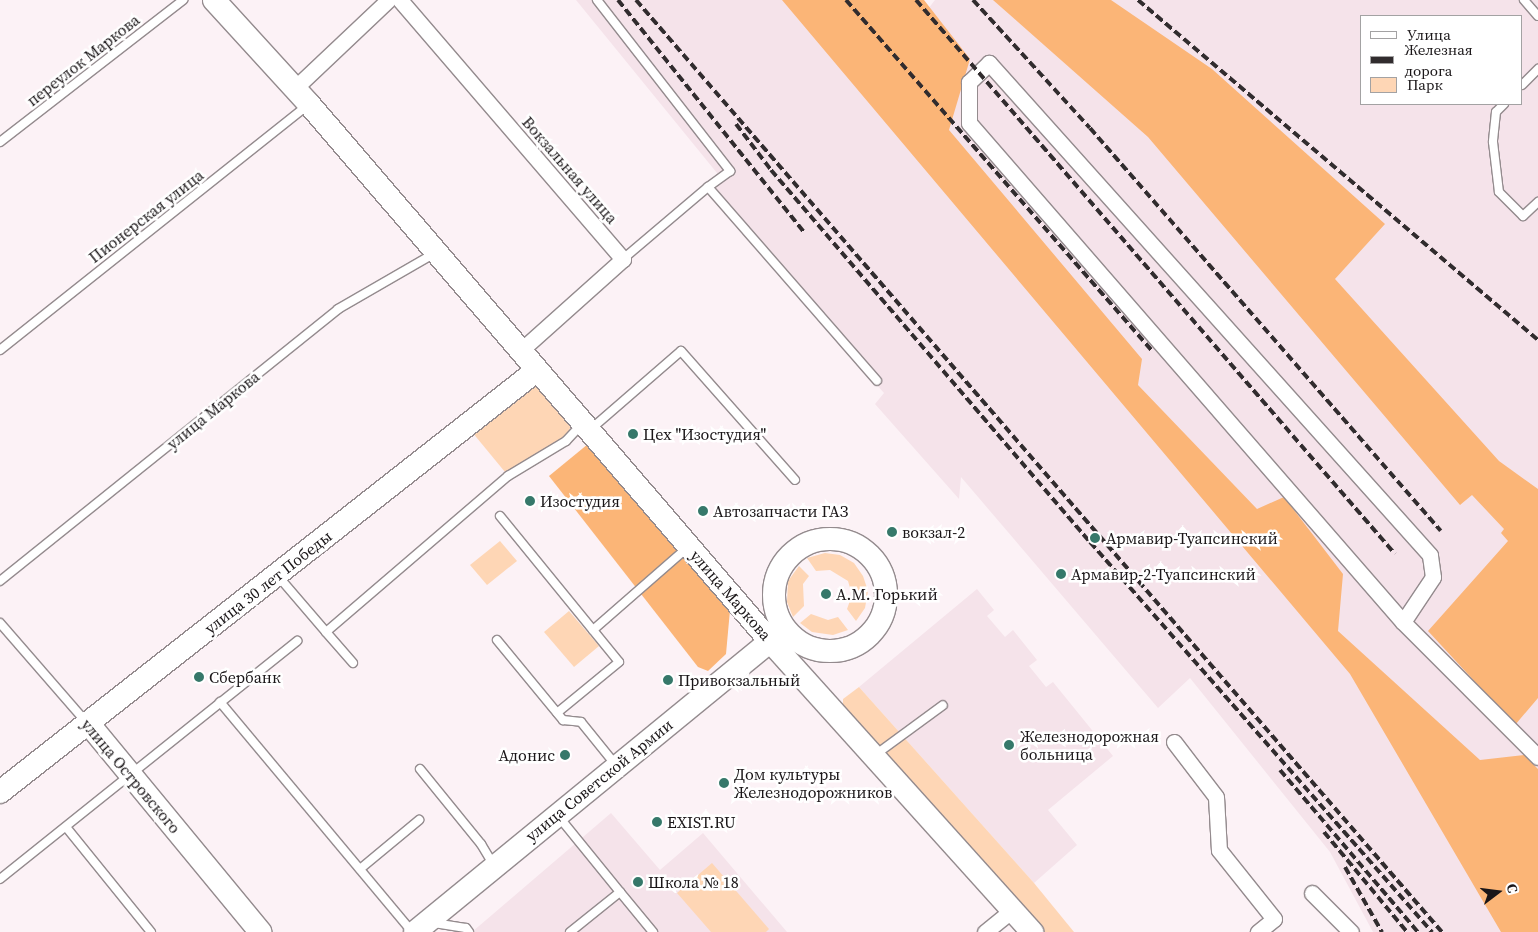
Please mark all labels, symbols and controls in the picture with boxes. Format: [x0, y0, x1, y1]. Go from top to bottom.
street label: переулок Маркова [23, 10, 143, 110]
legend [1360, 15, 1523, 105]
text: Улица [1407, 24, 1451, 45]
text: Железная дорога [1404, 39, 1473, 81]
text: Парк [1407, 74, 1443, 95]
street label: Вокзальная улица [518, 113, 622, 227]
street label: Пионерская улица [85, 165, 207, 267]
street label: улица Маркова [163, 367, 263, 453]
place label: Цех "Изостудия" [643, 424, 766, 444]
marker: Цех "Изостудия" [627, 428, 639, 440]
place label: Изостудия [540, 491, 620, 511]
marker: Изостудия [524, 495, 536, 507]
place label: Автозапчасти ГАЗ [713, 501, 849, 521]
marker: Автозапчасти ГАЗ [697, 505, 709, 517]
place label: вокзал-2 [902, 522, 965, 542]
street label: улица 30 лет Победы [200, 526, 336, 638]
marker: вокзал-2 [886, 526, 898, 538]
place label: Армавир-Туапсинский [1106, 528, 1278, 548]
marker: Армавир-Туапсинский [1088, 531, 1102, 545]
street label: улица Маркова [686, 546, 776, 644]
place label: Армавир-2-Туапсинский [1071, 564, 1256, 584]
marker: Армавир-2-Туапсинский [1055, 568, 1067, 580]
place label: А.М. Горький [836, 584, 938, 604]
marker: А.М. Горький [820, 588, 832, 600]
place label: Сбербанк [209, 667, 281, 687]
place label: Привокзальный [678, 670, 800, 690]
marker: Сбербанк [193, 671, 205, 683]
marker: Привокзальный [662, 674, 674, 686]
street label: улица Островского [77, 715, 185, 837]
street label: улица Советской Армии [522, 715, 676, 845]
place label: Железнодорожная больница [1020, 726, 1159, 764]
marker: Железнодорожная больница [1002, 738, 1016, 752]
place label: Адонис [498, 745, 555, 765]
marker: Адонис [559, 749, 571, 761]
place label: Дом культуры Железнодорожников [734, 764, 892, 802]
marker: Дом культуры Железнодорожников [718, 777, 730, 789]
place label: EXIST.RU [667, 812, 736, 832]
marker: EXIST.RU [651, 816, 663, 828]
north arrow [1473, 867, 1523, 917]
place label: Школа № 18 [648, 872, 739, 892]
marker: Школа № 18 [632, 876, 644, 888]
text: С [1502, 881, 1523, 895]

